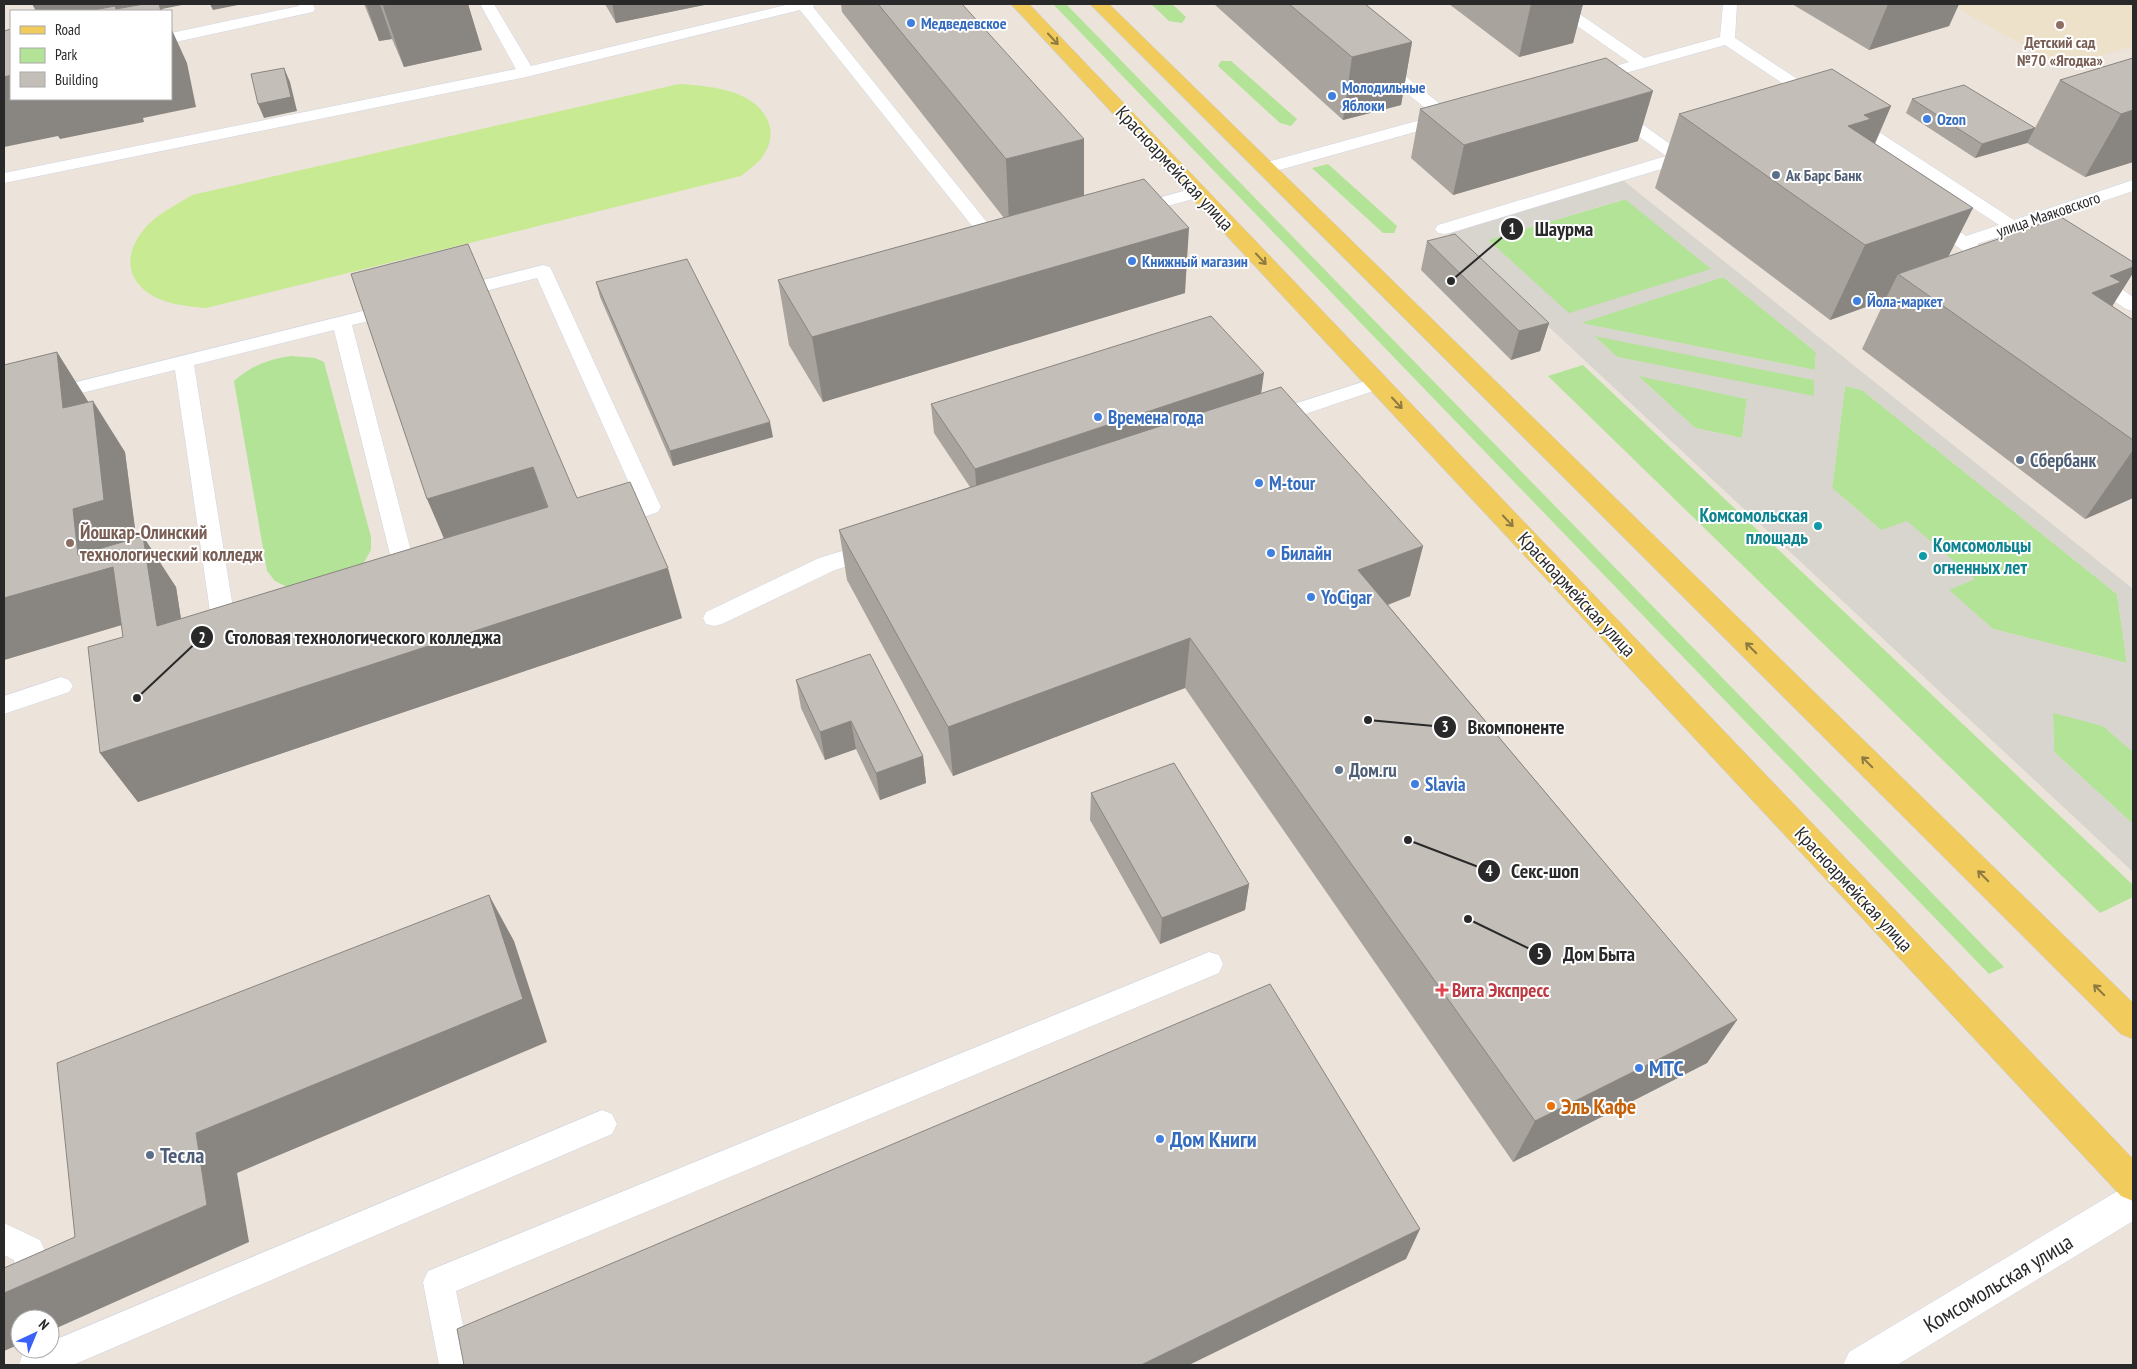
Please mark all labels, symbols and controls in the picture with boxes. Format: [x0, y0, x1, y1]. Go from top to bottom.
legend [10, 10, 172, 100]
place label: Медведевское [921, 13, 1007, 33]
marker: Медведевское [905, 17, 917, 29]
marker: Детский сад №70 «Ягодка» [2054, 19, 2066, 31]
text: Road [55, 20, 81, 39]
place label: Детский сад №70 «Ягодка» [2017, 32, 2103, 70]
one-way arrow [1047, 33, 1059, 46]
text: Park [55, 45, 77, 64]
text: Building [55, 70, 98, 89]
place label: Молодильные Яблоки [1342, 77, 1426, 115]
marker: Молодильные Яблоки [1326, 90, 1338, 102]
street label: Красноармейская улица [1111, 100, 1239, 236]
place label: Ozon [1937, 109, 1966, 129]
marker: Ozon [1921, 113, 1933, 125]
place label: Ак Барс Банк [1785, 165, 1862, 185]
marker: Ак Барс Банк [1770, 169, 1782, 181]
street label: улица Маяковского [1993, 187, 2103, 241]
callout: Шаурма [1499, 212, 1603, 247]
text: Шаурма [1535, 216, 1593, 242]
text: 1 [1508, 219, 1516, 238]
place label: Книжный магазин [1142, 251, 1248, 271]
one-way arrow [1255, 253, 1267, 266]
marker: Книжный магазин [1126, 255, 1138, 267]
place label: Йола-маркет [1867, 291, 1943, 311]
marker: Йола-маркет [1851, 295, 1863, 307]
one-way arrow [1391, 396, 1403, 409]
place label: Времена года [1108, 405, 1204, 429]
marker: Времена года [1092, 411, 1104, 423]
place label: Сбербанк [2030, 448, 2097, 472]
marker: Сбербанк [2014, 454, 2026, 466]
place label: M-tour [1269, 471, 1316, 495]
marker: M-tour [1253, 477, 1265, 489]
place label: Комсомольская площадь [1699, 503, 1808, 549]
one-way arrow [1502, 515, 1514, 527]
place label: Йошкар-Олинский технологический колледж [80, 520, 264, 566]
marker: Комсомольская площадь [1812, 520, 1824, 532]
street label: Красноармейская улица [1513, 526, 1641, 662]
place label: Комсомольцы огненных лет [1933, 533, 2031, 579]
marker: Йошкар-Олинский технологический колледж [64, 537, 76, 549]
place label: Билайн [1281, 541, 1332, 565]
marker: Билайн [1265, 547, 1277, 559]
marker: Комсомольцы огненных лет [1917, 550, 1929, 562]
place label: YoCigar [1320, 585, 1372, 609]
marker: YoCigar [1305, 591, 1317, 603]
callout: Столовая технологического колледжа [190, 620, 512, 655]
text: Столовая технологического колледжа [225, 624, 501, 650]
text: 2 [198, 628, 206, 647]
one-way arrow [1746, 642, 1758, 654]
callout: Вкомпоненте [1433, 710, 1575, 745]
text: Вкомпоненте [1467, 714, 1565, 740]
text: 3 [1441, 717, 1449, 736]
one-way arrow [1861, 756, 1873, 768]
place label: Дом.ru [1349, 758, 1397, 782]
marker: Дом.ru [1333, 764, 1345, 776]
place label: Slavia [1425, 772, 1466, 796]
marker: Slavia [1409, 778, 1421, 790]
street label: Красноармейская улица [1790, 821, 1918, 957]
callout: Секс-шоп [1476, 854, 1589, 889]
text: Секс-шоп [1511, 858, 1579, 884]
text: 4 [1485, 861, 1493, 880]
one-way arrow [1977, 870, 1989, 882]
callout: Дом Быта [1528, 937, 1645, 972]
text: Дом Быта [1563, 941, 1635, 967]
text: 5 [1536, 944, 1544, 963]
place label: Вита Экспресс [1452, 978, 1550, 1002]
marker: Вита Экспресс [1436, 984, 1448, 996]
one-way arrow [2092, 984, 2105, 996]
place label: МТС [1649, 1054, 1683, 1082]
marker: МТС [1633, 1062, 1645, 1074]
place label: Эль Кафе [1561, 1092, 1636, 1120]
marker: Эль Кафе [1545, 1100, 1557, 1112]
place label: Дом Книги [1170, 1125, 1257, 1153]
marker: Дом Книги [1154, 1133, 1166, 1145]
place label: Тесла [160, 1141, 204, 1169]
marker: Тесла [144, 1149, 156, 1161]
street label: Комсомольская улица [1918, 1227, 2078, 1339]
north arrow [10, 1309, 60, 1359]
text: N [35, 1316, 53, 1334]

